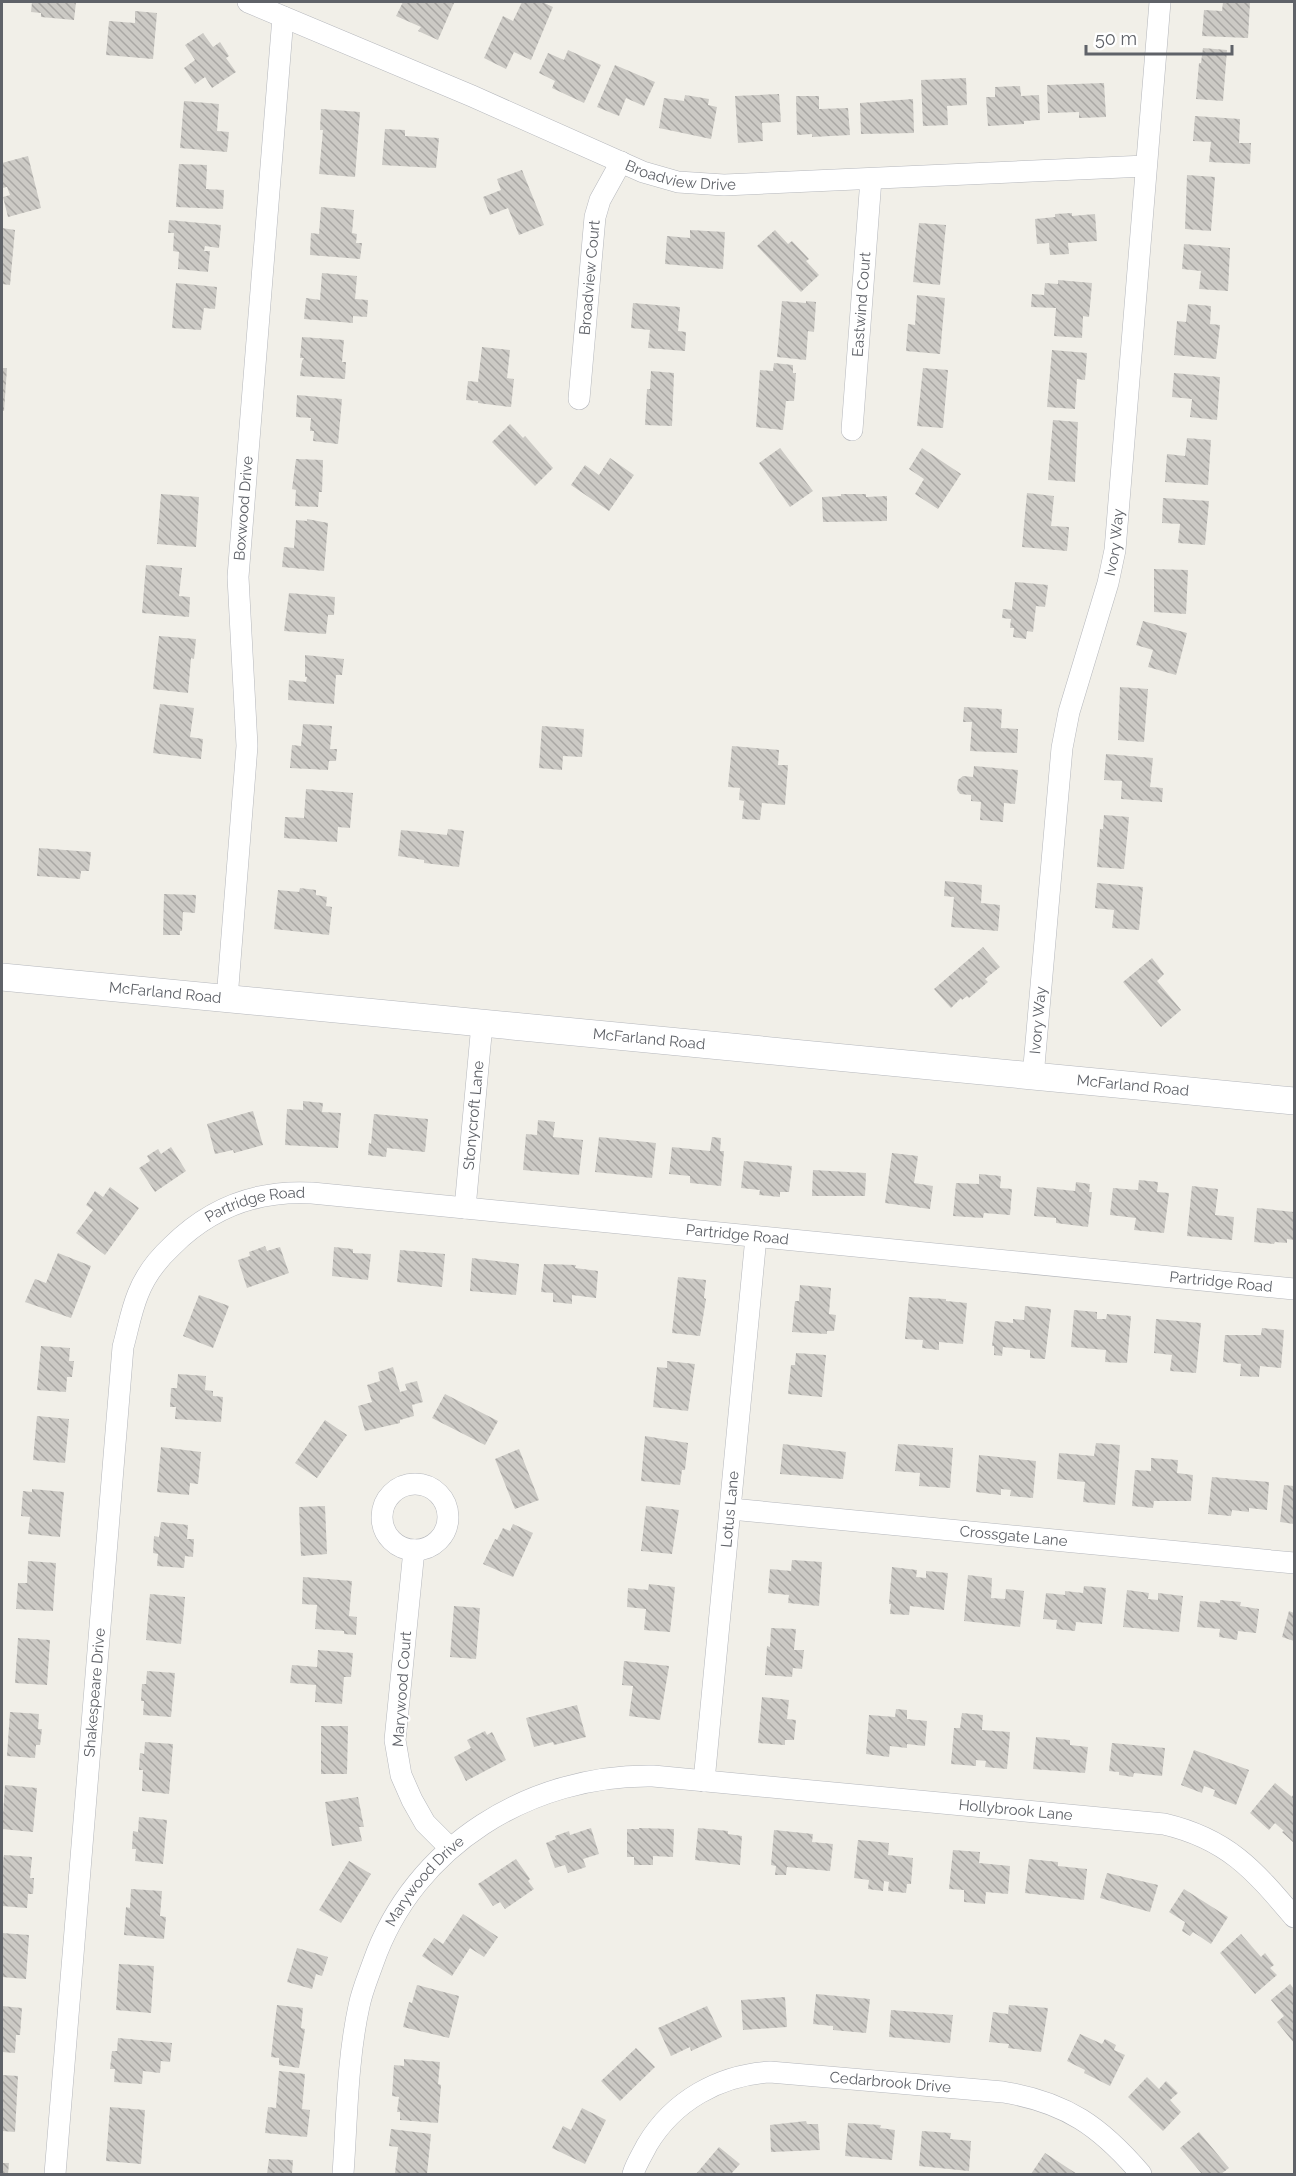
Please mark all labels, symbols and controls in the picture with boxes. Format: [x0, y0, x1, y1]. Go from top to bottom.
scale bar [1086, 18, 1232, 56]
text: 50 m [1095, 28, 1137, 49]
street label: Broadview Drive [622, 156, 736, 194]
street label: Broadview Court [576, 219, 604, 336]
street label: Eastwind Court [849, 251, 874, 358]
street label: Boxwood Drive [230, 455, 257, 561]
street label: Ivory Way [1101, 508, 1127, 578]
street label: McFarland Road [108, 978, 222, 1007]
street label: Ivory Way [1026, 986, 1050, 1055]
street label: McFarland Road [592, 1025, 706, 1053]
street label: Stonycroft Lane [460, 1060, 488, 1171]
street label: McFarland Road [1076, 1071, 1190, 1100]
street label: Partridge Road [202, 1184, 305, 1226]
street label: Partridge Road [685, 1221, 790, 1249]
street label: Partridge Road [1169, 1268, 1273, 1296]
street label: Lotus Lane [717, 1470, 743, 1548]
street label: Crossgate Lane [959, 1522, 1069, 1550]
street label: Shakespeare Drive [80, 1627, 109, 1758]
street label: Marywood Court [389, 1631, 415, 1747]
street label: Hollybrook Lane [958, 1796, 1074, 1824]
street label: Marywood Drive [382, 1832, 468, 1930]
street label: Cedarbrook Drive [829, 2068, 952, 2097]

